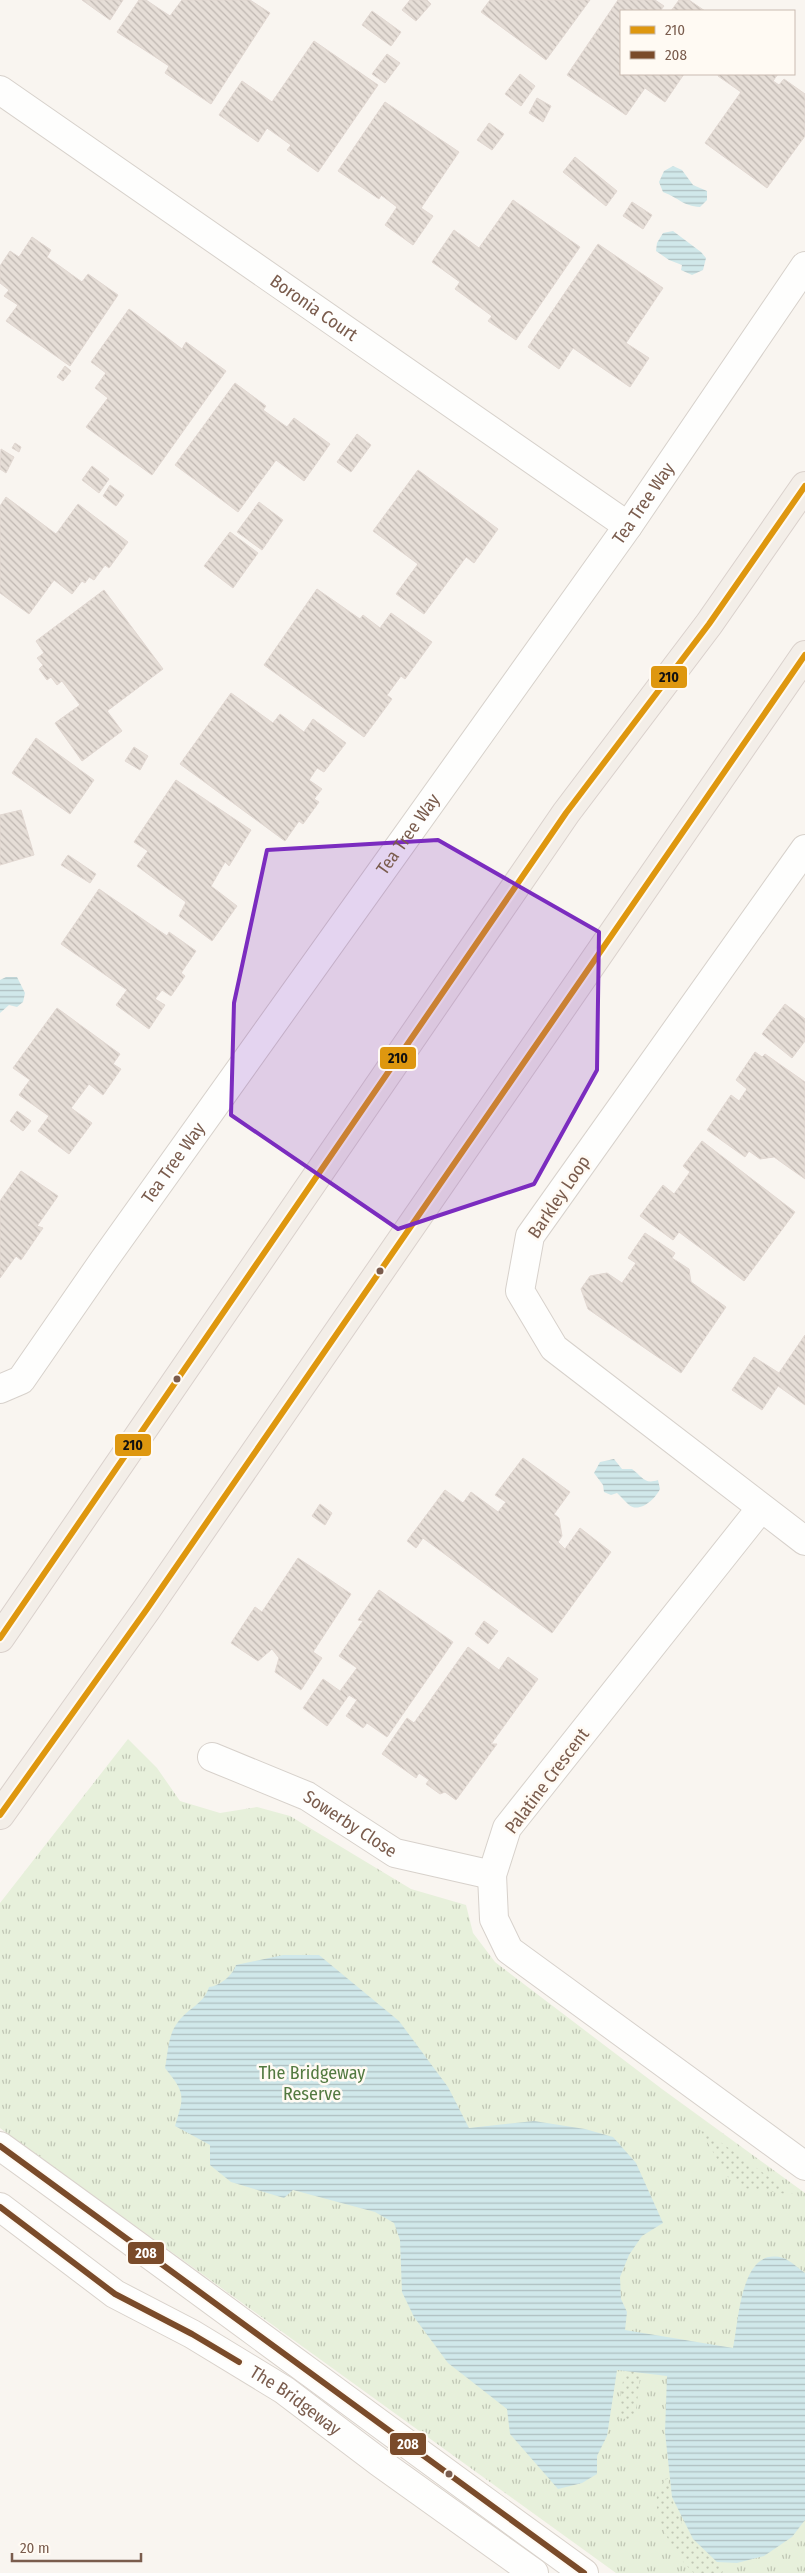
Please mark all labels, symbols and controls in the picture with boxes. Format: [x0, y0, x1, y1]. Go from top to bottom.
legend [620, 10, 795, 75]
text: 210 [665, 21, 685, 39]
text: 208 [665, 46, 687, 64]
street label: Boronia Court [266, 270, 362, 346]
street label: Tea Tree Way [608, 458, 679, 548]
line badge: 210 [650, 665, 688, 689]
text: 210 [658, 669, 679, 686]
street label: Tea Tree Way [372, 789, 444, 879]
line badge: 210 [379, 1046, 417, 1070]
text: 210 [387, 1050, 408, 1067]
street label: Tea Tree Way [137, 1118, 210, 1208]
street label: Barkley Loop [523, 1151, 595, 1243]
unlabelled marker [375, 1266, 385, 1276]
unlabelled marker [172, 1374, 182, 1384]
line badge: 210 [114, 1433, 152, 1457]
text: 210 [122, 1437, 143, 1454]
street label: Palatine Crescent [500, 1724, 594, 1838]
street label: Sowerby Close [299, 1786, 401, 1862]
park label: The Bridgeway Reserve [259, 2062, 365, 2105]
line badge: 208 [127, 2241, 165, 2265]
text: 208 [134, 2245, 157, 2262]
street label: The Bridgeway [246, 2361, 345, 2440]
line badge: 208 [389, 2432, 427, 2456]
text: 208 [396, 2436, 419, 2453]
unlabelled marker [444, 2469, 454, 2479]
scale bar [12, 2530, 141, 2562]
text: 20 m [20, 2539, 50, 2557]

